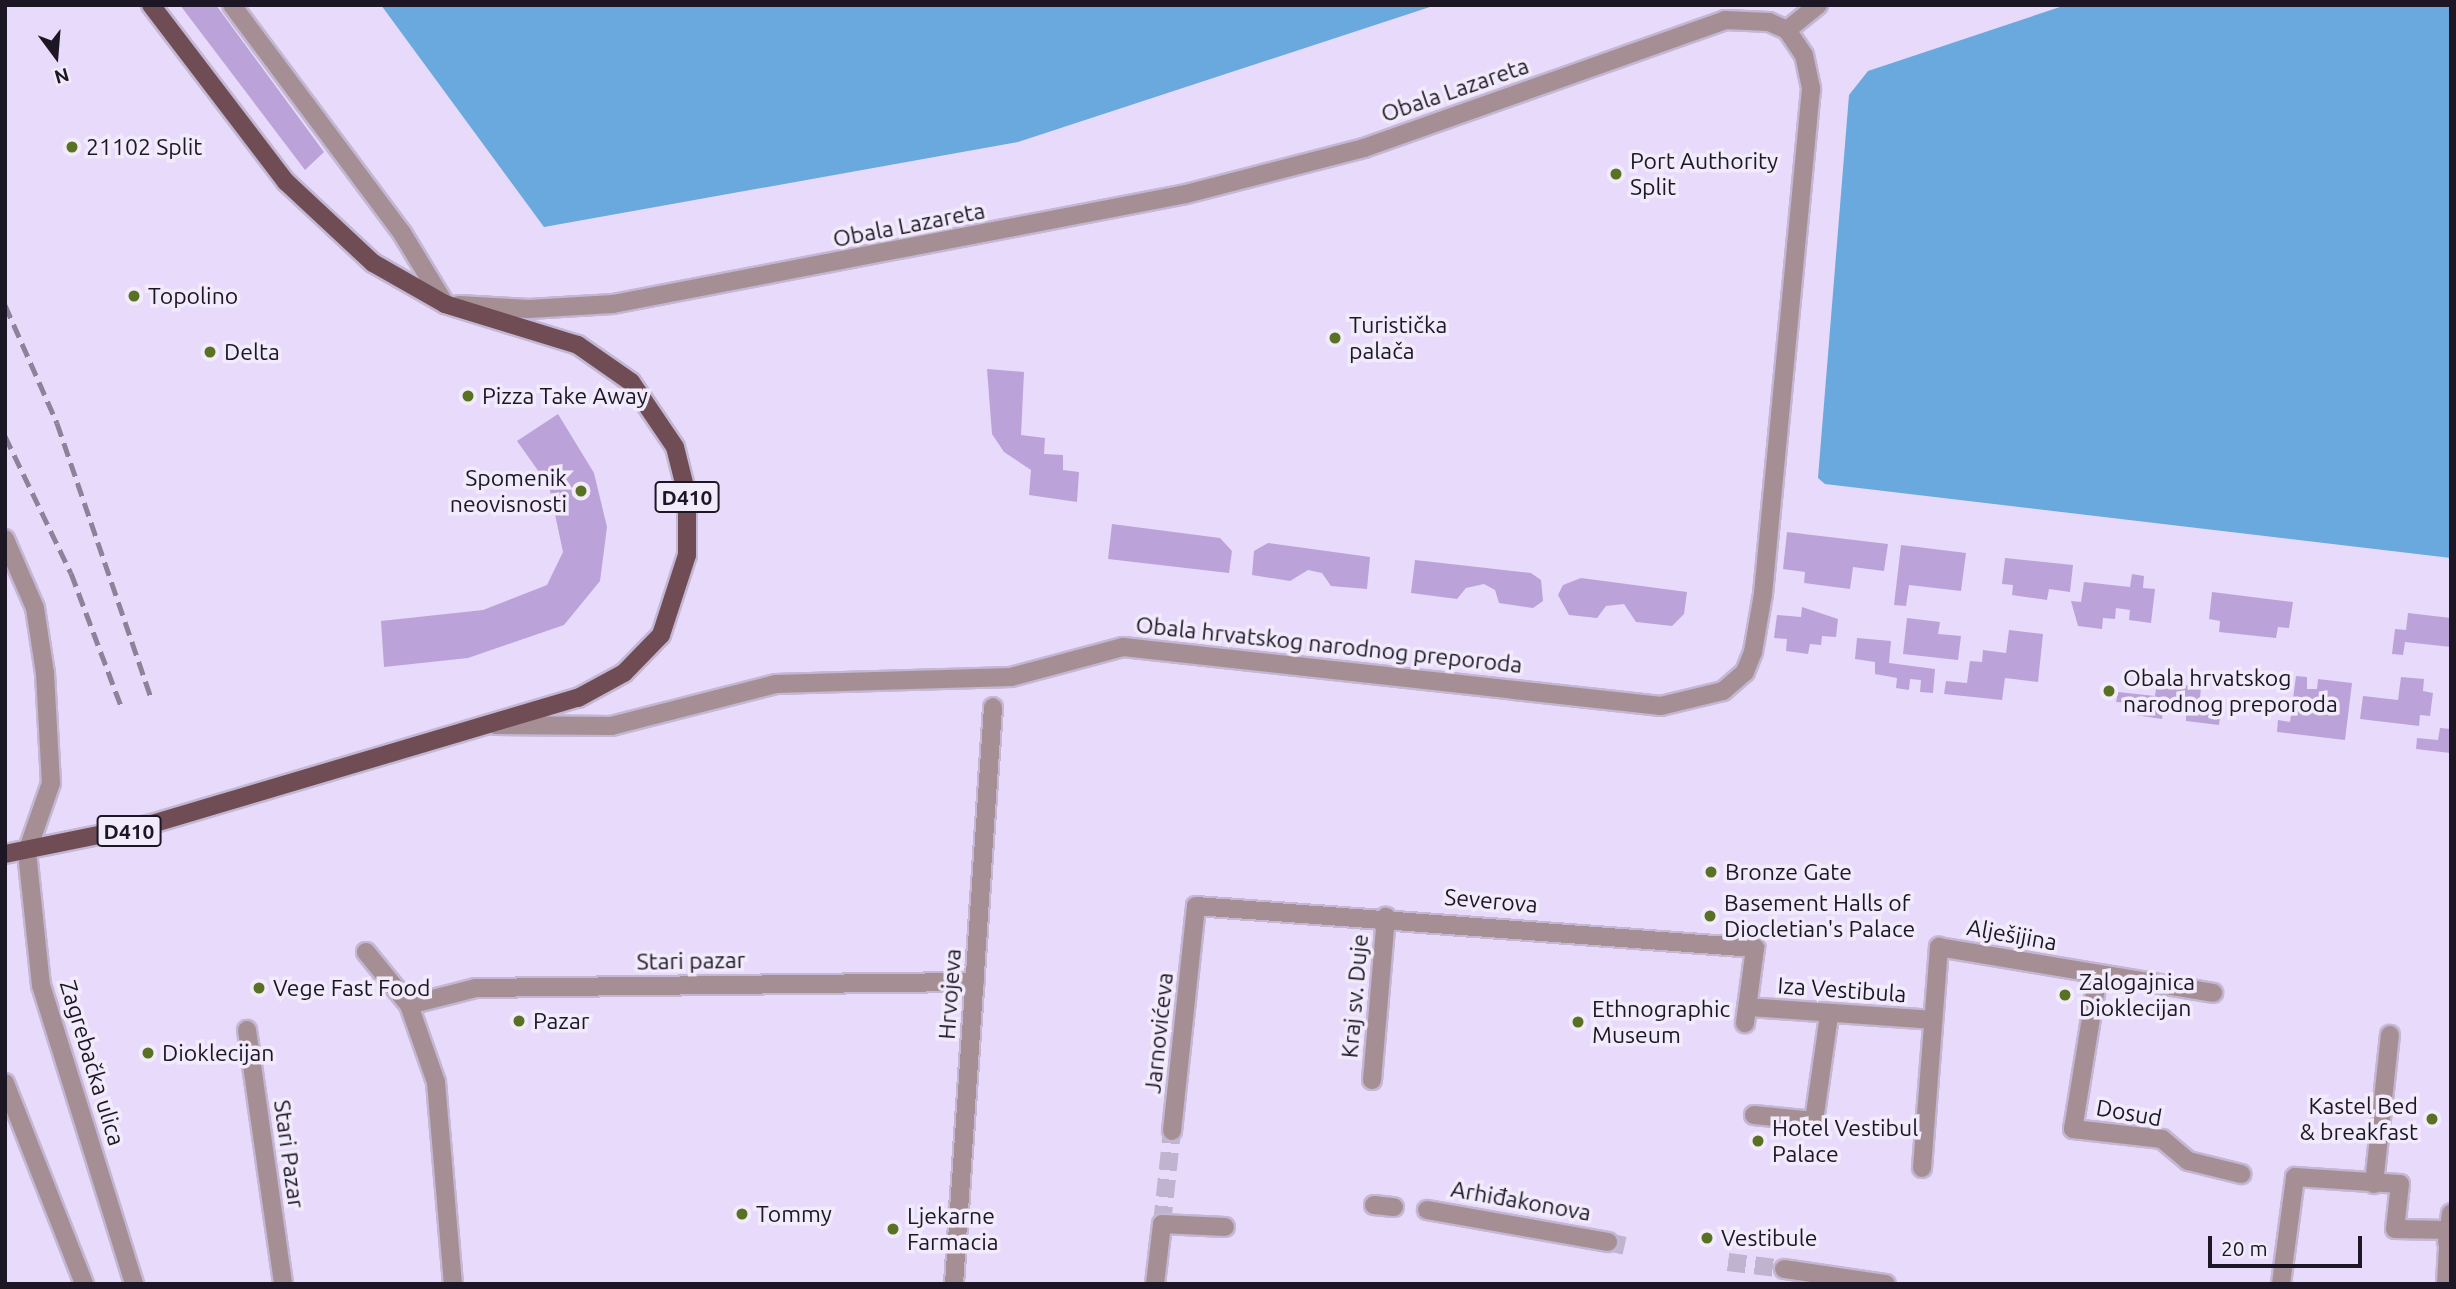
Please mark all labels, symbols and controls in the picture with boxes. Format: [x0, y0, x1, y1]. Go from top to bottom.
north arrow [21, 21, 91, 91]
street label: Obala Lazareta [1378, 52, 1532, 128]
text: N [52, 64, 72, 89]
place label: 21102 Split [86, 133, 202, 161]
marker: 21102 Split [64, 139, 80, 155]
place label: Port Authority Split [1630, 147, 1778, 201]
marker: Port Authority Split [1608, 166, 1624, 182]
street label: Obala Lazareta [831, 197, 987, 253]
place label: Topolino [148, 282, 238, 310]
marker: Topolino [126, 288, 142, 304]
place label: Turistička palača [1349, 311, 1447, 365]
marker: Turistička palača [1327, 330, 1343, 346]
place label: Delta [224, 338, 280, 366]
marker: Delta [202, 344, 218, 360]
place label: Pizza Take Away [482, 382, 648, 410]
marker: Pizza Take Away [460, 388, 476, 404]
place label: Spomenik neovisnosti [450, 464, 567, 518]
road number: D410 [654, 480, 720, 514]
marker: Spomenik neovisnosti [573, 483, 589, 499]
street label: Obala hrvatskog narodnog preporoda [1134, 611, 1524, 679]
place label: Obala hrvatskog narodnog preporoda [2123, 664, 2338, 718]
marker: Obala hrvatskog narodnog preporoda [2101, 683, 2117, 699]
road number: D410 [96, 814, 162, 848]
place label: Bronze Gate [1725, 858, 1852, 886]
marker: Bronze Gate [1703, 864, 1719, 880]
street label: Severova [1443, 883, 1539, 919]
place label: Basement Halls of Diocletian's Palace [1724, 889, 1915, 943]
marker: Basement Halls of Diocletian's Palace [1702, 908, 1718, 924]
street label: Alješijina [1965, 914, 2059, 956]
street label: Kraj sv. Duje [1336, 933, 1374, 1059]
street label: Stari pazar [636, 946, 746, 976]
street label: Hrvojeva [933, 948, 967, 1040]
place label: Zalogajnica Dioklecijan [2079, 968, 2195, 1022]
street label: Jarnovićeva [1139, 971, 1179, 1095]
street label: Iza Vestibula [1777, 972, 1907, 1008]
place label: Vege Fast Food [273, 974, 430, 1002]
street label: Zagrebačka ulica [54, 977, 130, 1149]
marker: Vege Fast Food [251, 980, 267, 996]
marker: Zalogajnica Dioklecijan [2057, 987, 2073, 1003]
place label: Ethnographic Museum [1592, 995, 1730, 1049]
place label: Pazar [533, 1007, 589, 1035]
marker: Pazar [511, 1013, 527, 1029]
marker: Ethnographic Museum [1570, 1014, 1586, 1030]
place label: Dioklecijan [162, 1039, 274, 1067]
marker: Dioklecijan [140, 1045, 156, 1061]
place label: Kastel Bed & breakfast [2300, 1092, 2418, 1146]
street label: Dosud [2094, 1094, 2164, 1132]
street label: Stari Pazar [268, 1098, 310, 1210]
marker: Kastel Bed & breakfast [2424, 1111, 2440, 1127]
place label: Hotel Vestibul Palace [1772, 1114, 1918, 1168]
marker: Hotel Vestibul Palace [1750, 1133, 1766, 1149]
street label: Arhiđakonova [1449, 1175, 1593, 1227]
place label: Tommy [756, 1200, 832, 1228]
place label: Ljekarne Farmacia [907, 1202, 999, 1256]
marker: Tommy [734, 1206, 750, 1222]
marker: Ljekarne Farmacia [885, 1221, 901, 1237]
scale bar [2211, 1222, 2365, 1266]
place label: Vestibule [1721, 1224, 1817, 1252]
marker: Vestibule [1699, 1230, 1715, 1246]
text: 20 m [2221, 1236, 2268, 1260]

